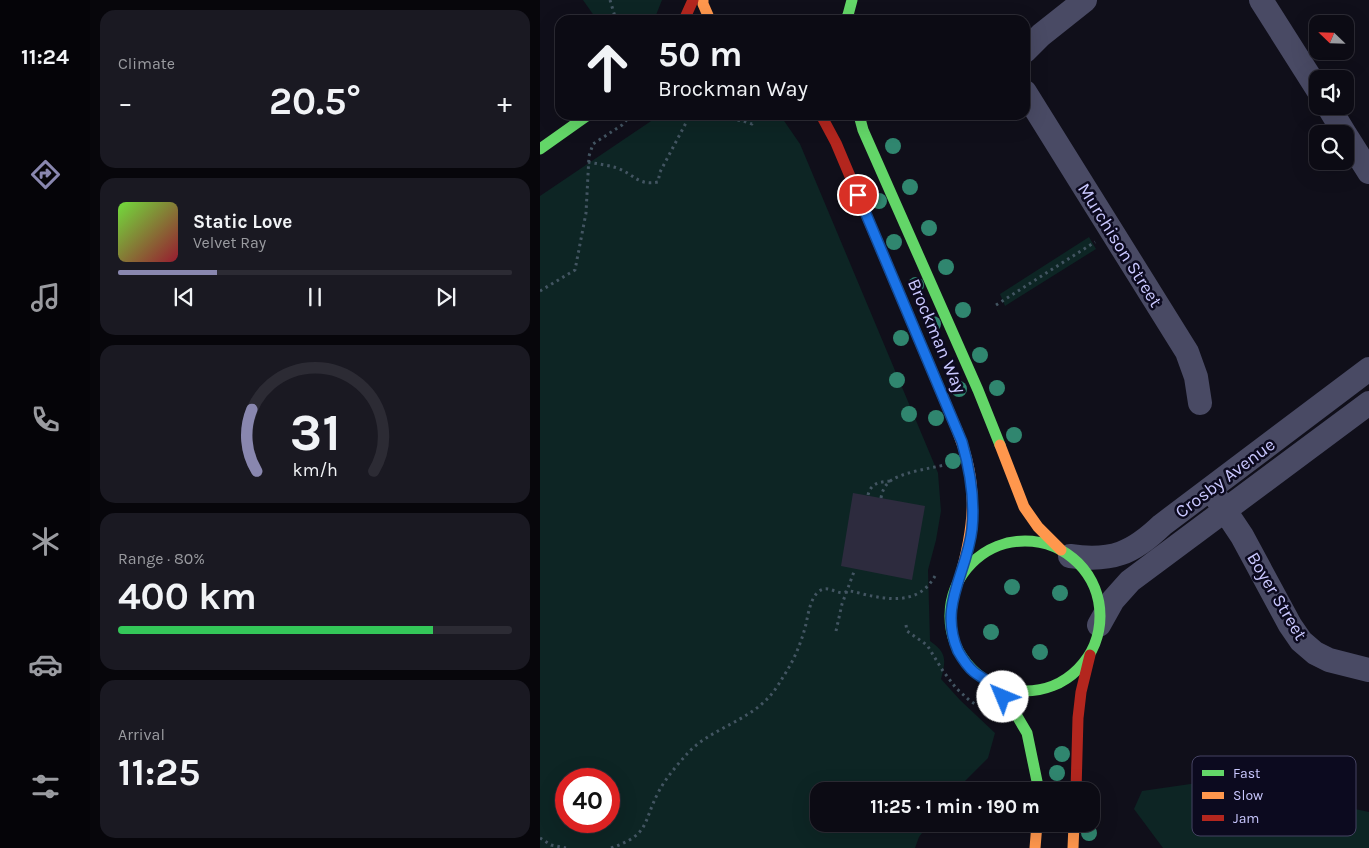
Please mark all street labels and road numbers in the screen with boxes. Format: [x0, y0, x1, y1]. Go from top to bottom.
street label: Murchison Street [1073, 179, 1167, 311]
street label: Brockman Way [903, 275, 971, 397]
street label: Crosby Avenue [1171, 433, 1279, 523]
street label: Boyer Street [1242, 548, 1312, 644]

